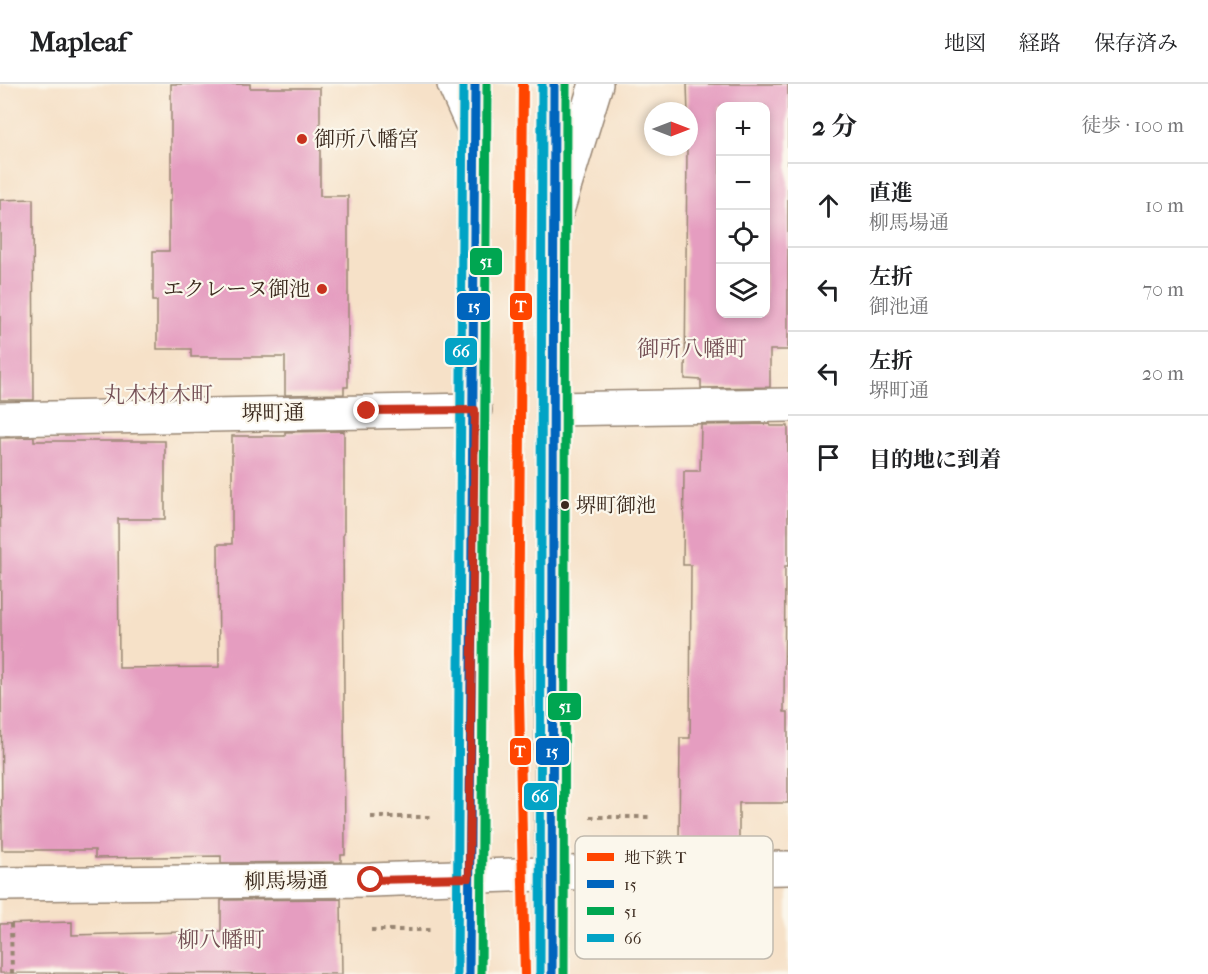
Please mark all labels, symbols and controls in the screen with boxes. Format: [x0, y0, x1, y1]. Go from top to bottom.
text: Mapleaf [30, 25, 127, 58]
text: 地図 [944, 31, 986, 55]
text: 経路 [1019, 31, 1061, 55]
text: 保存済み [1094, 31, 1178, 55]
north arrow [644, 102, 698, 156]
map controls [716, 102, 770, 318]
button: + [716, 102, 770, 156]
text: 2 分 [812, 111, 857, 142]
text: 徒歩 · 100 m [1081, 114, 1184, 137]
place label: 御所八幡宮 [314, 127, 419, 151]
marker: 御所八幡宮 [295, 132, 309, 146]
button: − [716, 156, 770, 210]
text: 直進 [869, 180, 913, 206]
icon: ahead [812, 189, 845, 222]
text: 10 m [1145, 194, 1184, 217]
button: locate [716, 210, 770, 264]
text: 柳馬場通 [869, 211, 949, 234]
line badge: 51 [469, 247, 503, 276]
text: 51 [480, 252, 493, 271]
button: layers [716, 264, 770, 318]
text: 左折 [869, 264, 913, 290]
icon: left [812, 273, 845, 306]
place label: エクレーヌ御池 [163, 277, 310, 301]
text: 70 m [1142, 278, 1184, 301]
marker: エクレーヌ御池 [315, 282, 329, 296]
line badge: 15 [456, 292, 491, 321]
line badge: T [509, 292, 533, 321]
text: 御池通 [869, 295, 929, 318]
text: 15 [468, 297, 480, 316]
text: T [515, 297, 528, 316]
district label: 御所八幡町 [637, 336, 747, 362]
line badge: 66 [444, 337, 478, 366]
text: 66 [452, 342, 470, 361]
text: 左折 [869, 348, 913, 374]
icon: left [812, 357, 845, 390]
text: 20 m [1142, 362, 1184, 385]
text: 堺町通 [869, 379, 929, 402]
district label: 丸木材木町 [103, 382, 213, 408]
route end [353, 397, 379, 423]
street label: 堺町通 [241, 400, 305, 426]
icon: arrive [812, 441, 845, 474]
text: 目的地に到着 [869, 447, 1001, 473]
place label: 堺町御池 [576, 494, 656, 517]
marker: 堺町御池 [559, 499, 571, 511]
line badge: 51 [547, 692, 582, 721]
text: 51 [559, 697, 572, 716]
line badge: T [509, 737, 532, 766]
line badge: 15 [535, 737, 570, 766]
text: T [514, 742, 527, 761]
text: 15 [546, 742, 558, 761]
line badge: 66 [523, 782, 558, 811]
text: 66 [531, 787, 549, 806]
legend [575, 836, 773, 959]
text: 地下鉄 T [624, 848, 686, 867]
route start [357, 866, 383, 892]
street label: 柳馬場通 [244, 868, 328, 894]
text: 15 [624, 875, 637, 894]
text: 51 [624, 902, 637, 921]
district label: 柳八幡町 [177, 927, 265, 953]
text: 66 [624, 929, 642, 948]

